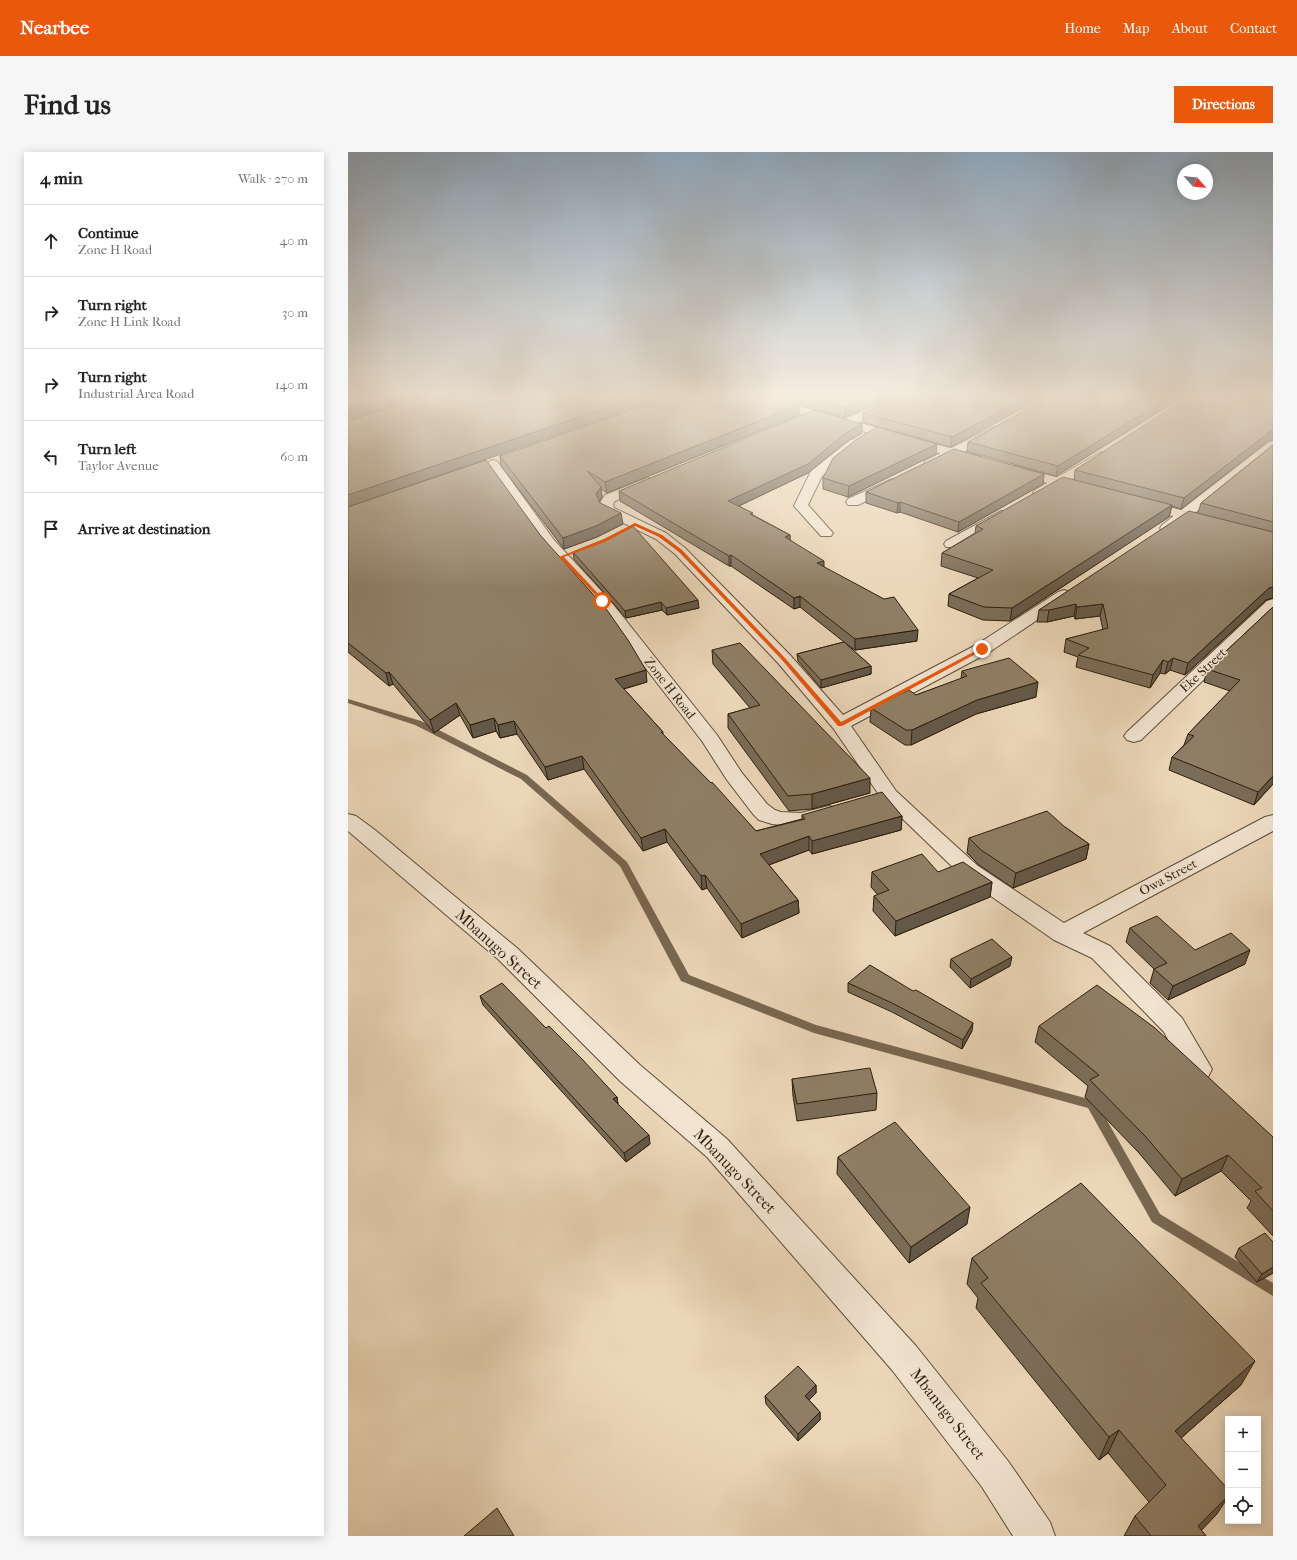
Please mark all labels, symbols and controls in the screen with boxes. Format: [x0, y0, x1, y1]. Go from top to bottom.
text: Nearbee [20, 17, 89, 39]
text: Home [1064, 20, 1101, 37]
text: Map [1123, 20, 1150, 37]
text: About [1172, 20, 1208, 37]
text: Contact [1230, 20, 1277, 37]
button: Directions [1174, 86, 1273, 123]
text: Find us [24, 88, 111, 121]
north arrow [1177, 164, 1213, 200]
text: 4 min [40, 168, 83, 188]
text: Walk · 270 m [238, 171, 308, 186]
text: Continue [78, 224, 138, 242]
icon: ahead [40, 230, 62, 252]
text: 40 m [280, 233, 308, 248]
text: Zone H Road [78, 242, 152, 257]
text: Turn right [78, 296, 147, 314]
icon: right [40, 302, 62, 324]
text: 30 m [282, 305, 308, 320]
text: Zone H Link Road [78, 314, 181, 329]
text: Turn right [78, 368, 147, 386]
icon: right [40, 374, 62, 396]
text: 140 m [275, 377, 308, 392]
text: Industrial Area Road [78, 386, 194, 401]
text: Turn left [78, 440, 136, 458]
icon: left [40, 446, 62, 468]
text: 60 m [280, 449, 308, 464]
text: Taylor Avenue [78, 458, 159, 473]
icon: arrive [40, 518, 62, 540]
text: Arrive at destination [78, 520, 210, 538]
route start [593, 592, 611, 610]
route end [973, 640, 991, 658]
street label: Eke Street [1177, 645, 1230, 695]
street label: Zone H Road [641, 654, 699, 723]
street label: Owa Street [1137, 855, 1200, 898]
street label: Mbanugo Street [451, 905, 547, 993]
street label: Mbanugo Street [690, 1125, 781, 1218]
street label: Mbanugo Street [906, 1364, 990, 1464]
map controls [1225, 1416, 1261, 1524]
button: + [1225, 1416, 1261, 1452]
button: − [1225, 1452, 1261, 1488]
button: locate [1225, 1488, 1261, 1524]

